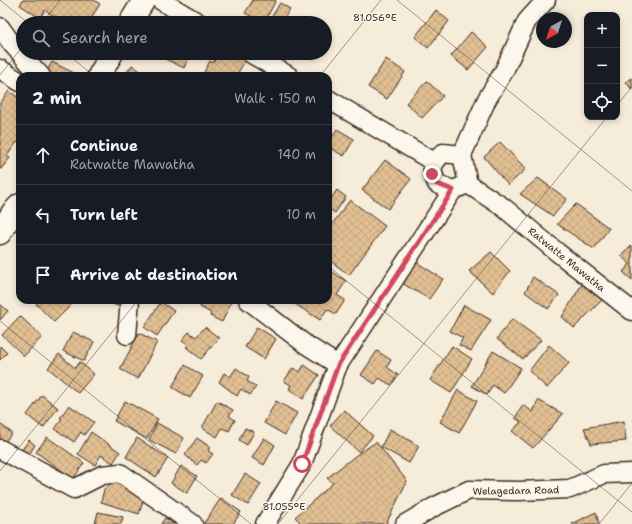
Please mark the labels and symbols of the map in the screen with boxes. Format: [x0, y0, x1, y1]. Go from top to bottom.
text: 81.056°E [353, 11, 397, 24]
north arrow [536, 12, 572, 48]
route end [423, 165, 441, 183]
street label: Ratwatte Mawatha [525, 224, 609, 295]
route start [293, 455, 311, 473]
street label: Welagedara Road [473, 483, 560, 498]
text: 81.055°E [263, 500, 305, 513]

